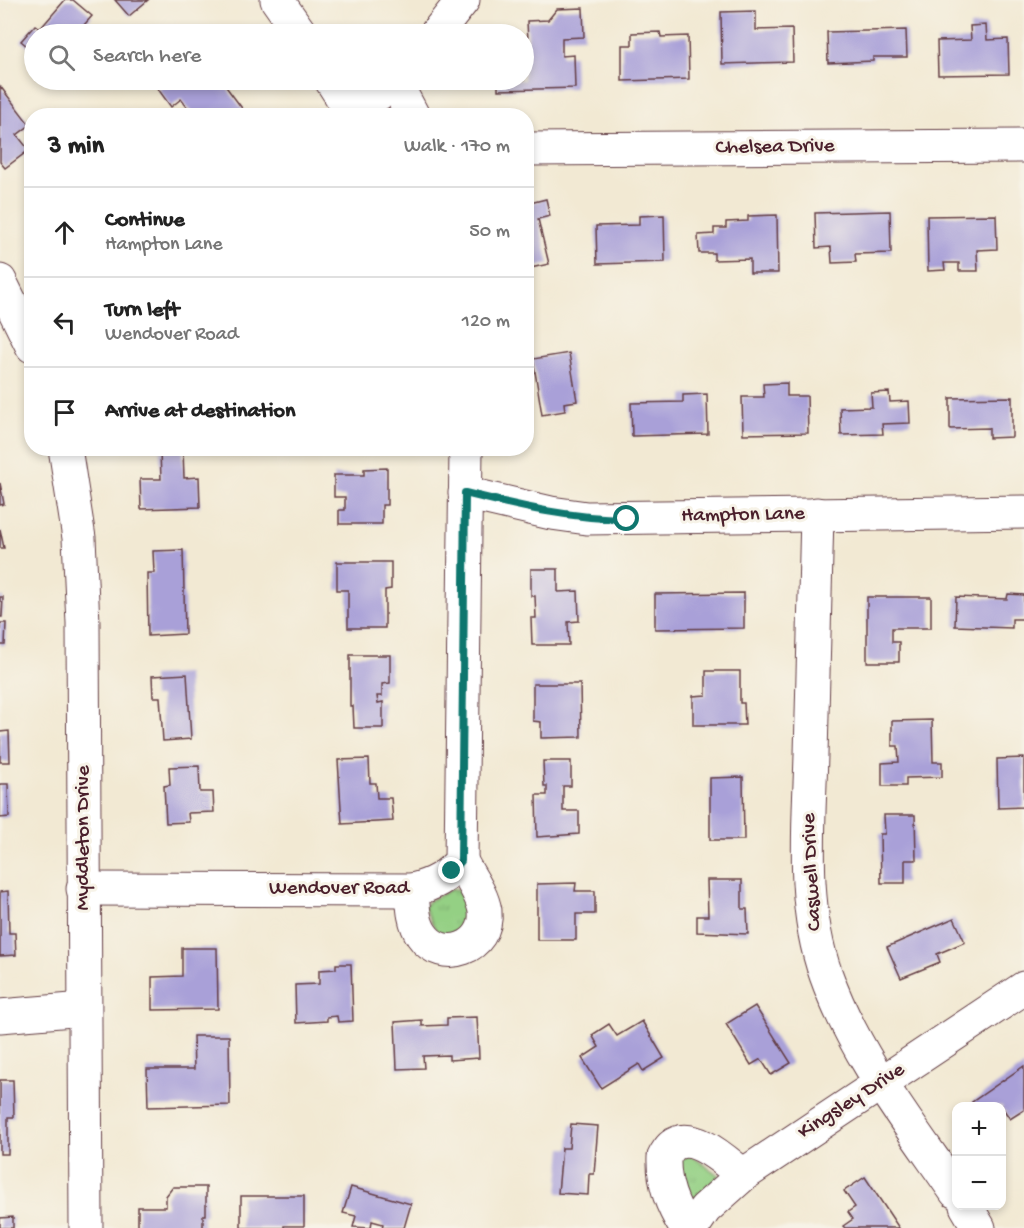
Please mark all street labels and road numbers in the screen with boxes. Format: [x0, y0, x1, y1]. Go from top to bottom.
street label: Chelsea Drive [715, 134, 836, 162]
street label: Hampton Lane [681, 502, 806, 530]
street label: Myddleton Drive [72, 764, 97, 911]
street label: Caswell Drive [797, 811, 829, 932]
street label: Wendover Road [269, 877, 411, 902]
street label: Kingsley Drive [794, 1058, 911, 1146]

